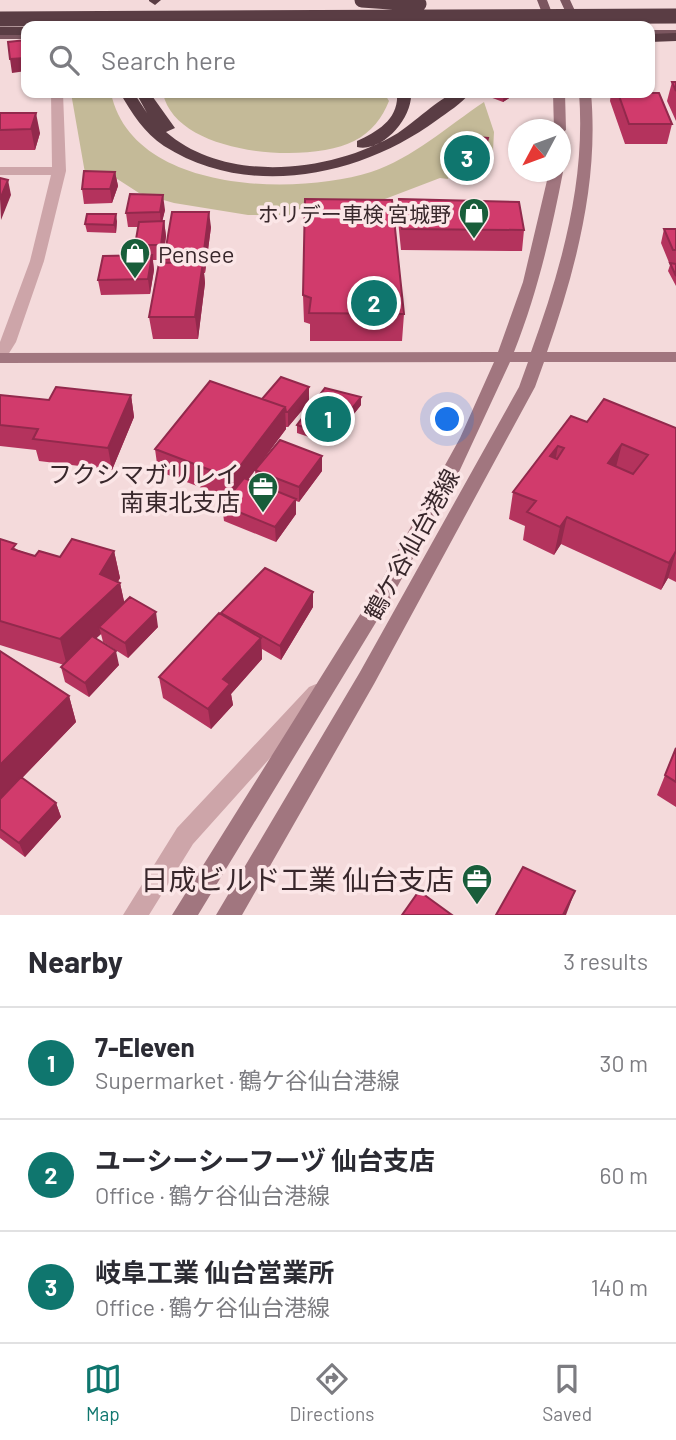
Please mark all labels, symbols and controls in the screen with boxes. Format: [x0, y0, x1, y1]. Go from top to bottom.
search box [21, 21, 655, 98]
icon: search [45, 41, 83, 79]
text: Search here [101, 44, 236, 75]
north arrow [508, 119, 571, 182]
pin: 3 [444, 132, 490, 184]
shop icon: ホリデー車検 宮城野 [457, 196, 491, 240]
place label: ホリデー車検 宮城野 [258, 201, 451, 226]
shop icon: Pensee [118, 236, 152, 280]
place label: Pensee [158, 239, 235, 268]
pin: 2 [351, 277, 397, 329]
pin: 1 [305, 393, 351, 445]
your location [430, 402, 464, 436]
place label: フクシマガリレイ 南東北支店 [48, 459, 240, 516]
street label: 鶴ケ谷仙台港線 [358, 464, 464, 624]
office icon: フクシマガリレイ 南東北支店 [246, 470, 280, 514]
place label: 日成ビルド工業 仙台支店 [140, 862, 454, 896]
office icon: 日成ビルド工業 仙台支店 [460, 862, 494, 906]
text: Nearby [28, 943, 123, 979]
text: 3 results [563, 947, 648, 975]
text: 7-Eleven [95, 1031, 195, 1062]
text: 1 [47, 1049, 55, 1077]
text: 30 m [600, 1049, 648, 1077]
text: Supermarket · 鶴ケ谷仙台港線 [95, 1066, 400, 1094]
text: ユーシーシーフーヅ 仙台支店 [95, 1144, 435, 1175]
text: 2 [45, 1161, 57, 1189]
text: 60 m [600, 1161, 648, 1189]
text: Office · 鶴ケ谷仙台港線 [95, 1181, 330, 1209]
text: 岐阜工業 仙台営業所 [95, 1256, 334, 1287]
text: 3 [45, 1273, 57, 1301]
text: 140 m [591, 1273, 648, 1301]
text: Office · 鶴ケ谷仙台港線 [95, 1293, 330, 1321]
tab: Map [84, 1360, 122, 1425]
tab: Directions [290, 1360, 375, 1425]
tab: Saved [542, 1360, 592, 1425]

